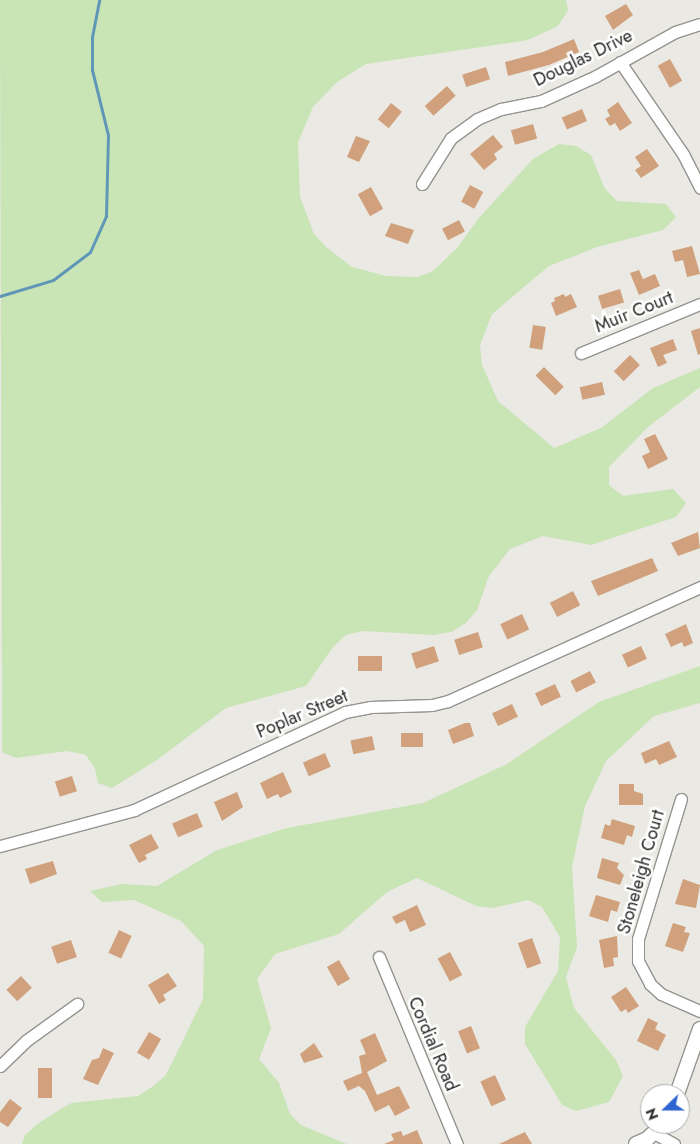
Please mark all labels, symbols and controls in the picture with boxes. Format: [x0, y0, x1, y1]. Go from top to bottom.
street label: Douglas Drive [530, 25, 636, 91]
street label: Muir Court [592, 287, 676, 337]
street label: Poplar Street [253, 685, 351, 743]
street label: Stoneleigh Court [613, 807, 669, 937]
street label: Cordial Road [403, 994, 463, 1094]
north arrow [640, 1084, 690, 1134]
text: N [641, 1105, 663, 1123]

